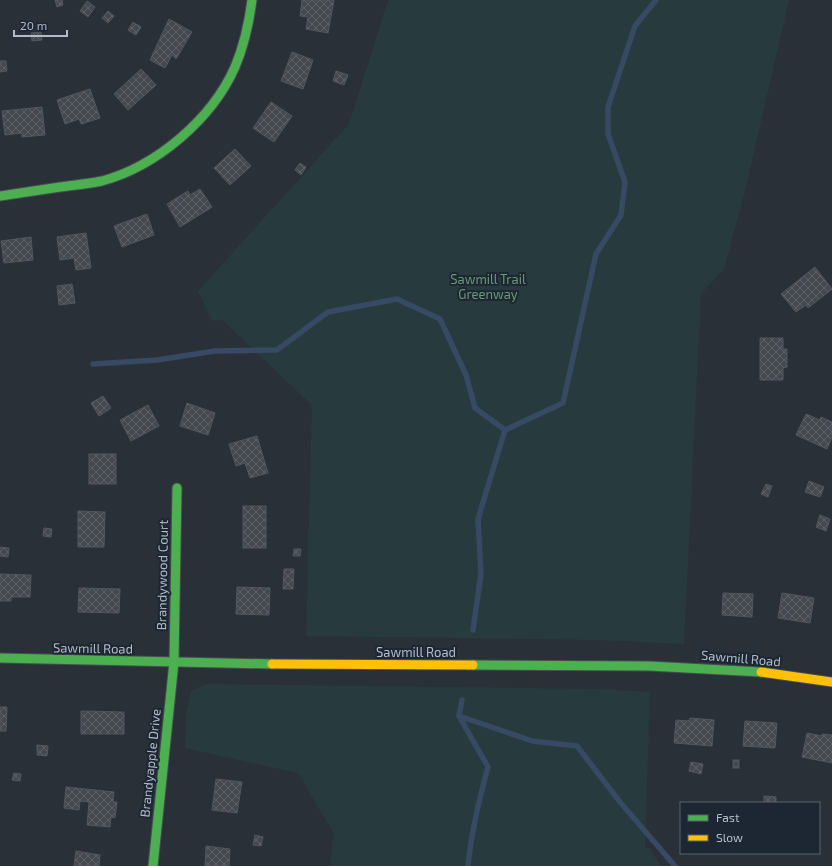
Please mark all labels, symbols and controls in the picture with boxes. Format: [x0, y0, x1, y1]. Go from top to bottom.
scale bar [14, 12, 67, 38]
text: 20 m [20, 18, 47, 32]
park label: Sawmill Trail Greenway [450, 271, 526, 302]
street label: Brandywood Court [153, 520, 171, 630]
street label: Sawmill Road [53, 639, 133, 657]
street label: Sawmill Road [376, 644, 456, 660]
street label: Sawmill Road [700, 647, 782, 669]
street label: Brandyapple Drive [136, 708, 164, 818]
legend [680, 802, 820, 854]
text: Fast [716, 810, 740, 824]
text: Slow [716, 830, 743, 844]

